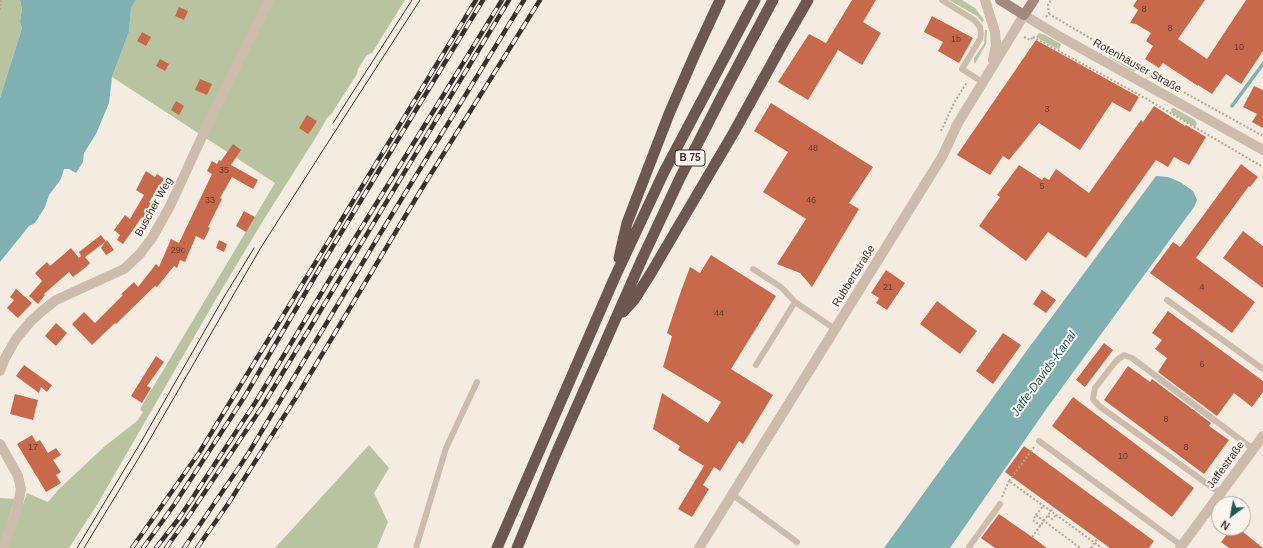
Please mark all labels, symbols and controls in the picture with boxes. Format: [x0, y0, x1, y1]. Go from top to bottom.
house number: 8 [1141, 5, 1147, 15]
house number: 8 [1167, 24, 1173, 34]
house number: 1b [951, 35, 961, 45]
street label: Rotenhäuser Straße [1090, 36, 1184, 96]
house number: 10 [1234, 43, 1244, 53]
house number: 3 [1044, 105, 1050, 115]
house number: 48 [808, 144, 818, 154]
road number: B 75 [675, 150, 705, 166]
house number: 35 [219, 166, 229, 176]
street label: Buscher Weg [132, 175, 176, 239]
house number: 5 [1039, 182, 1045, 192]
house number: 33 [205, 196, 215, 206]
house number: 46 [806, 196, 816, 206]
street label: Rubbertstraße [830, 243, 878, 309]
house number: 29c [171, 246, 185, 256]
house number: 21 [883, 283, 893, 293]
house number: 4 [1199, 283, 1205, 293]
house number: 44 [714, 309, 724, 319]
water label: Jaffe-Davids-Kanal [1008, 329, 1080, 419]
house number: 6 [1199, 360, 1205, 370]
house number: 8 [1163, 415, 1169, 425]
street label: Jaffestraße [1205, 439, 1247, 491]
house number: 17 [28, 443, 38, 453]
house number: 8 [1183, 443, 1189, 453]
house number: 10 [1118, 452, 1128, 462]
north arrow [1211, 496, 1251, 536]
text: N [1219, 518, 1232, 533]

